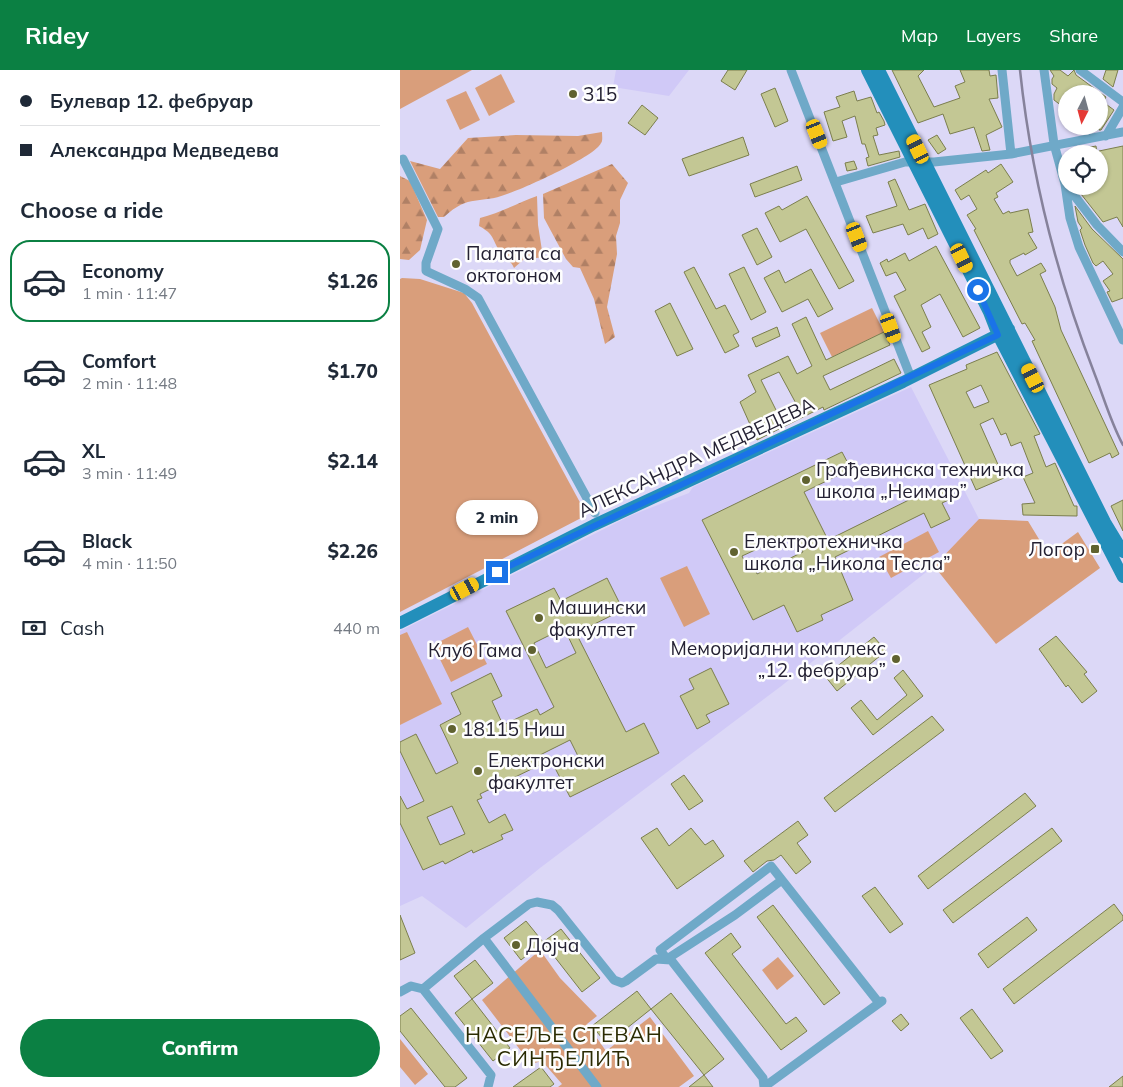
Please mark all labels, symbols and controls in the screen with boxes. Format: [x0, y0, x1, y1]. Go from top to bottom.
text: Ridey [25, 20, 89, 50]
text: Map [901, 24, 938, 47]
text: Layers [966, 24, 1021, 47]
text: Share [1049, 24, 1098, 47]
place label: 315 [583, 82, 617, 106]
north arrow [1058, 85, 1108, 135]
map controls [1058, 85, 1108, 195]
marker: 315 [567, 88, 579, 100]
text: Булевар 12. фебруар [50, 89, 253, 113]
car [804, 117, 829, 151]
car [904, 132, 931, 166]
text: Александра Медведева [50, 138, 279, 162]
button: locate [1058, 145, 1108, 195]
text: Choose a ride [20, 196, 163, 224]
car [844, 220, 869, 254]
place label: Палата са октогоном [466, 241, 562, 287]
car [948, 241, 975, 275]
marker: Палата са октогоном [450, 258, 462, 270]
icon: car [22, 259, 67, 304]
text: Economy [82, 259, 164, 283]
text: $1.26 [327, 269, 378, 293]
route start [967, 279, 989, 301]
text: 1 min · 11:47 [82, 283, 177, 303]
car [878, 311, 903, 345]
icon: car [22, 349, 67, 394]
text: Comfort [82, 349, 156, 373]
text: $1.70 [327, 359, 378, 383]
car [1019, 361, 1046, 395]
text: 2 min · 11:48 [82, 373, 177, 393]
street label: АЛЕКСАНДРА МЕДВЕДЕВА [574, 392, 818, 522]
icon: car [22, 439, 67, 484]
text: XL [82, 439, 105, 463]
text: $2.14 [327, 449, 378, 473]
place label: Грађевинска техничка школа „Неимар” [816, 457, 1024, 503]
text: 3 min · 11:49 [82, 463, 177, 483]
marker: Грађевинска техничка школа „Неимар” [800, 474, 812, 486]
callout: 2 min [456, 500, 538, 534]
text: 2 min [476, 507, 518, 527]
icon: car [22, 529, 67, 574]
text: Black [82, 529, 132, 553]
place label: Електротехничка школа „Никола Тесла” [744, 529, 951, 575]
place label: Логор [1028, 537, 1085, 561]
text: $2.26 [327, 539, 378, 563]
marker: Логор [1089, 543, 1101, 555]
marker: Електротехничка школа „Никола Тесла” [728, 546, 740, 558]
text: 4 min · 11:50 [82, 553, 177, 573]
route end [486, 561, 508, 583]
car [448, 575, 481, 603]
place label: Машински факултет [549, 595, 646, 641]
marker: Машински факултет [533, 612, 545, 624]
icon: cash [20, 614, 48, 642]
text: Cash [60, 616, 105, 640]
text: 440 m [333, 618, 380, 638]
place label: Меморијални комплекс „12. фебруар” [671, 636, 886, 682]
place label: Клуб Гама [428, 638, 522, 662]
marker: Клуб Гама [526, 644, 538, 656]
marker: Меморијални комплекс „12. фебруар” [890, 653, 902, 665]
place label: 18115 Ниш [462, 717, 565, 741]
marker: 18115 Ниш [446, 723, 458, 735]
place label: Електронски факултет [488, 748, 605, 794]
marker: Електронски факултет [472, 765, 484, 777]
place label: Дојча [526, 933, 579, 957]
marker: Дојча [510, 939, 522, 951]
button: Confirm [20, 1019, 380, 1077]
district label: НАСЕЉЕ СТЕВАН СИНЂЕЛИЋ [465, 1021, 663, 1071]

